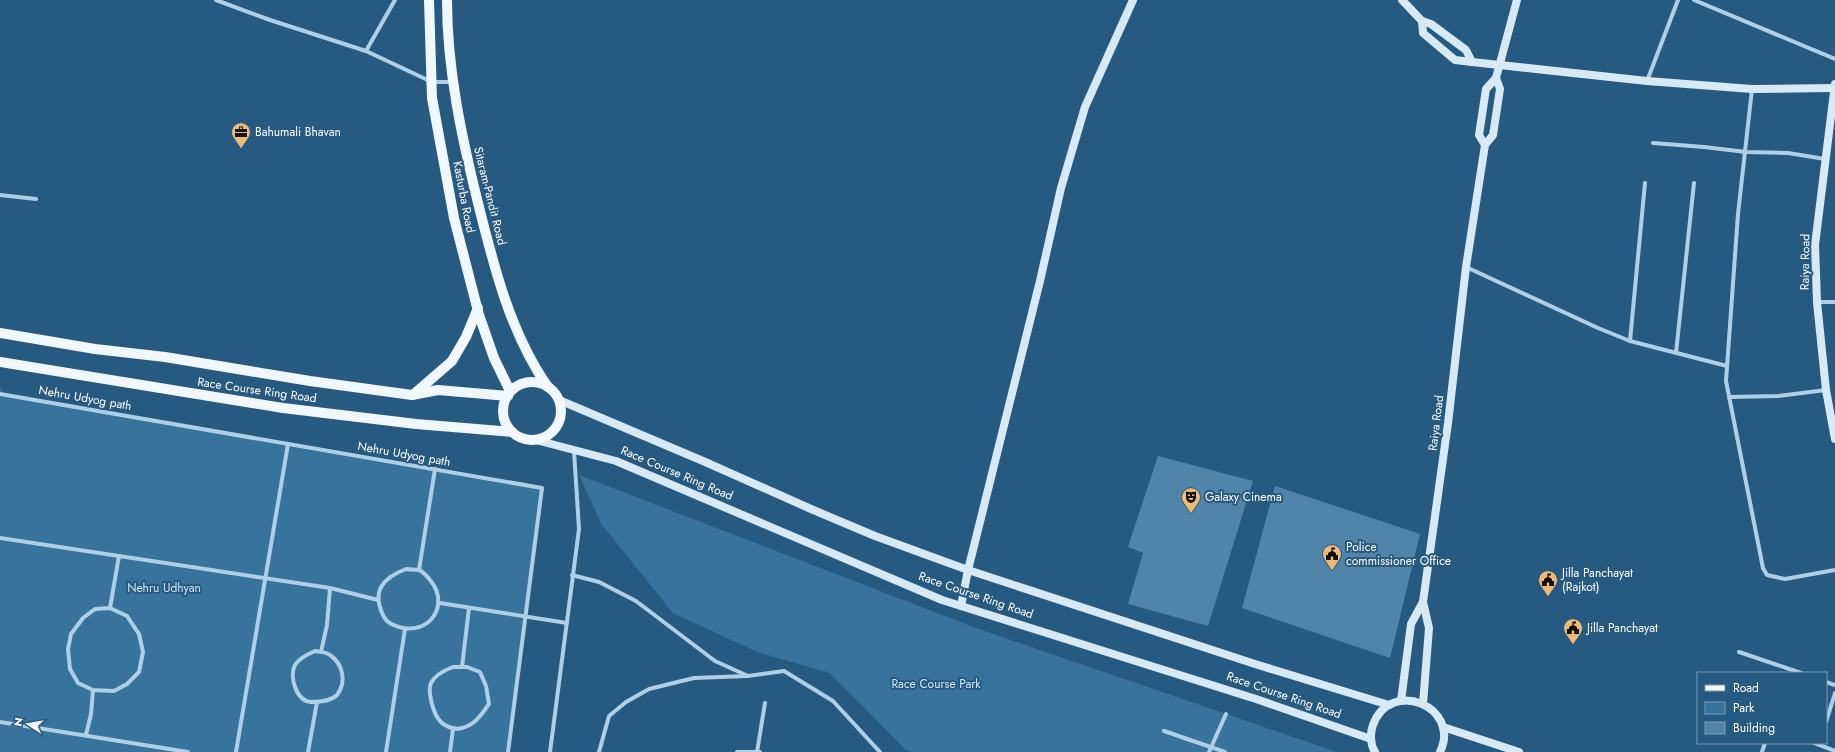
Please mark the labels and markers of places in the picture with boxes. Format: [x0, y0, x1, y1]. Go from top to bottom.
office icon: Bahumali Bhavan [230, 121, 252, 149]
place label: Bahumali Bhavan [255, 123, 341, 141]
theatre icon: Galaxy Cinema [1180, 486, 1202, 514]
place label: Galaxy Cinema [1205, 488, 1282, 506]
place label: Police commissioner Office [1346, 538, 1451, 570]
public building icon: Police commissioner Office [1321, 543, 1343, 571]
place label: Jilla Panchayat (Rajkot) [1560, 564, 1633, 596]
public building icon: Jilla Panchayat (Rajkot) [1537, 569, 1559, 597]
public building icon: Jilla Panchayat [1562, 617, 1584, 645]
place label: Jilla Panchayat [1585, 619, 1658, 637]

